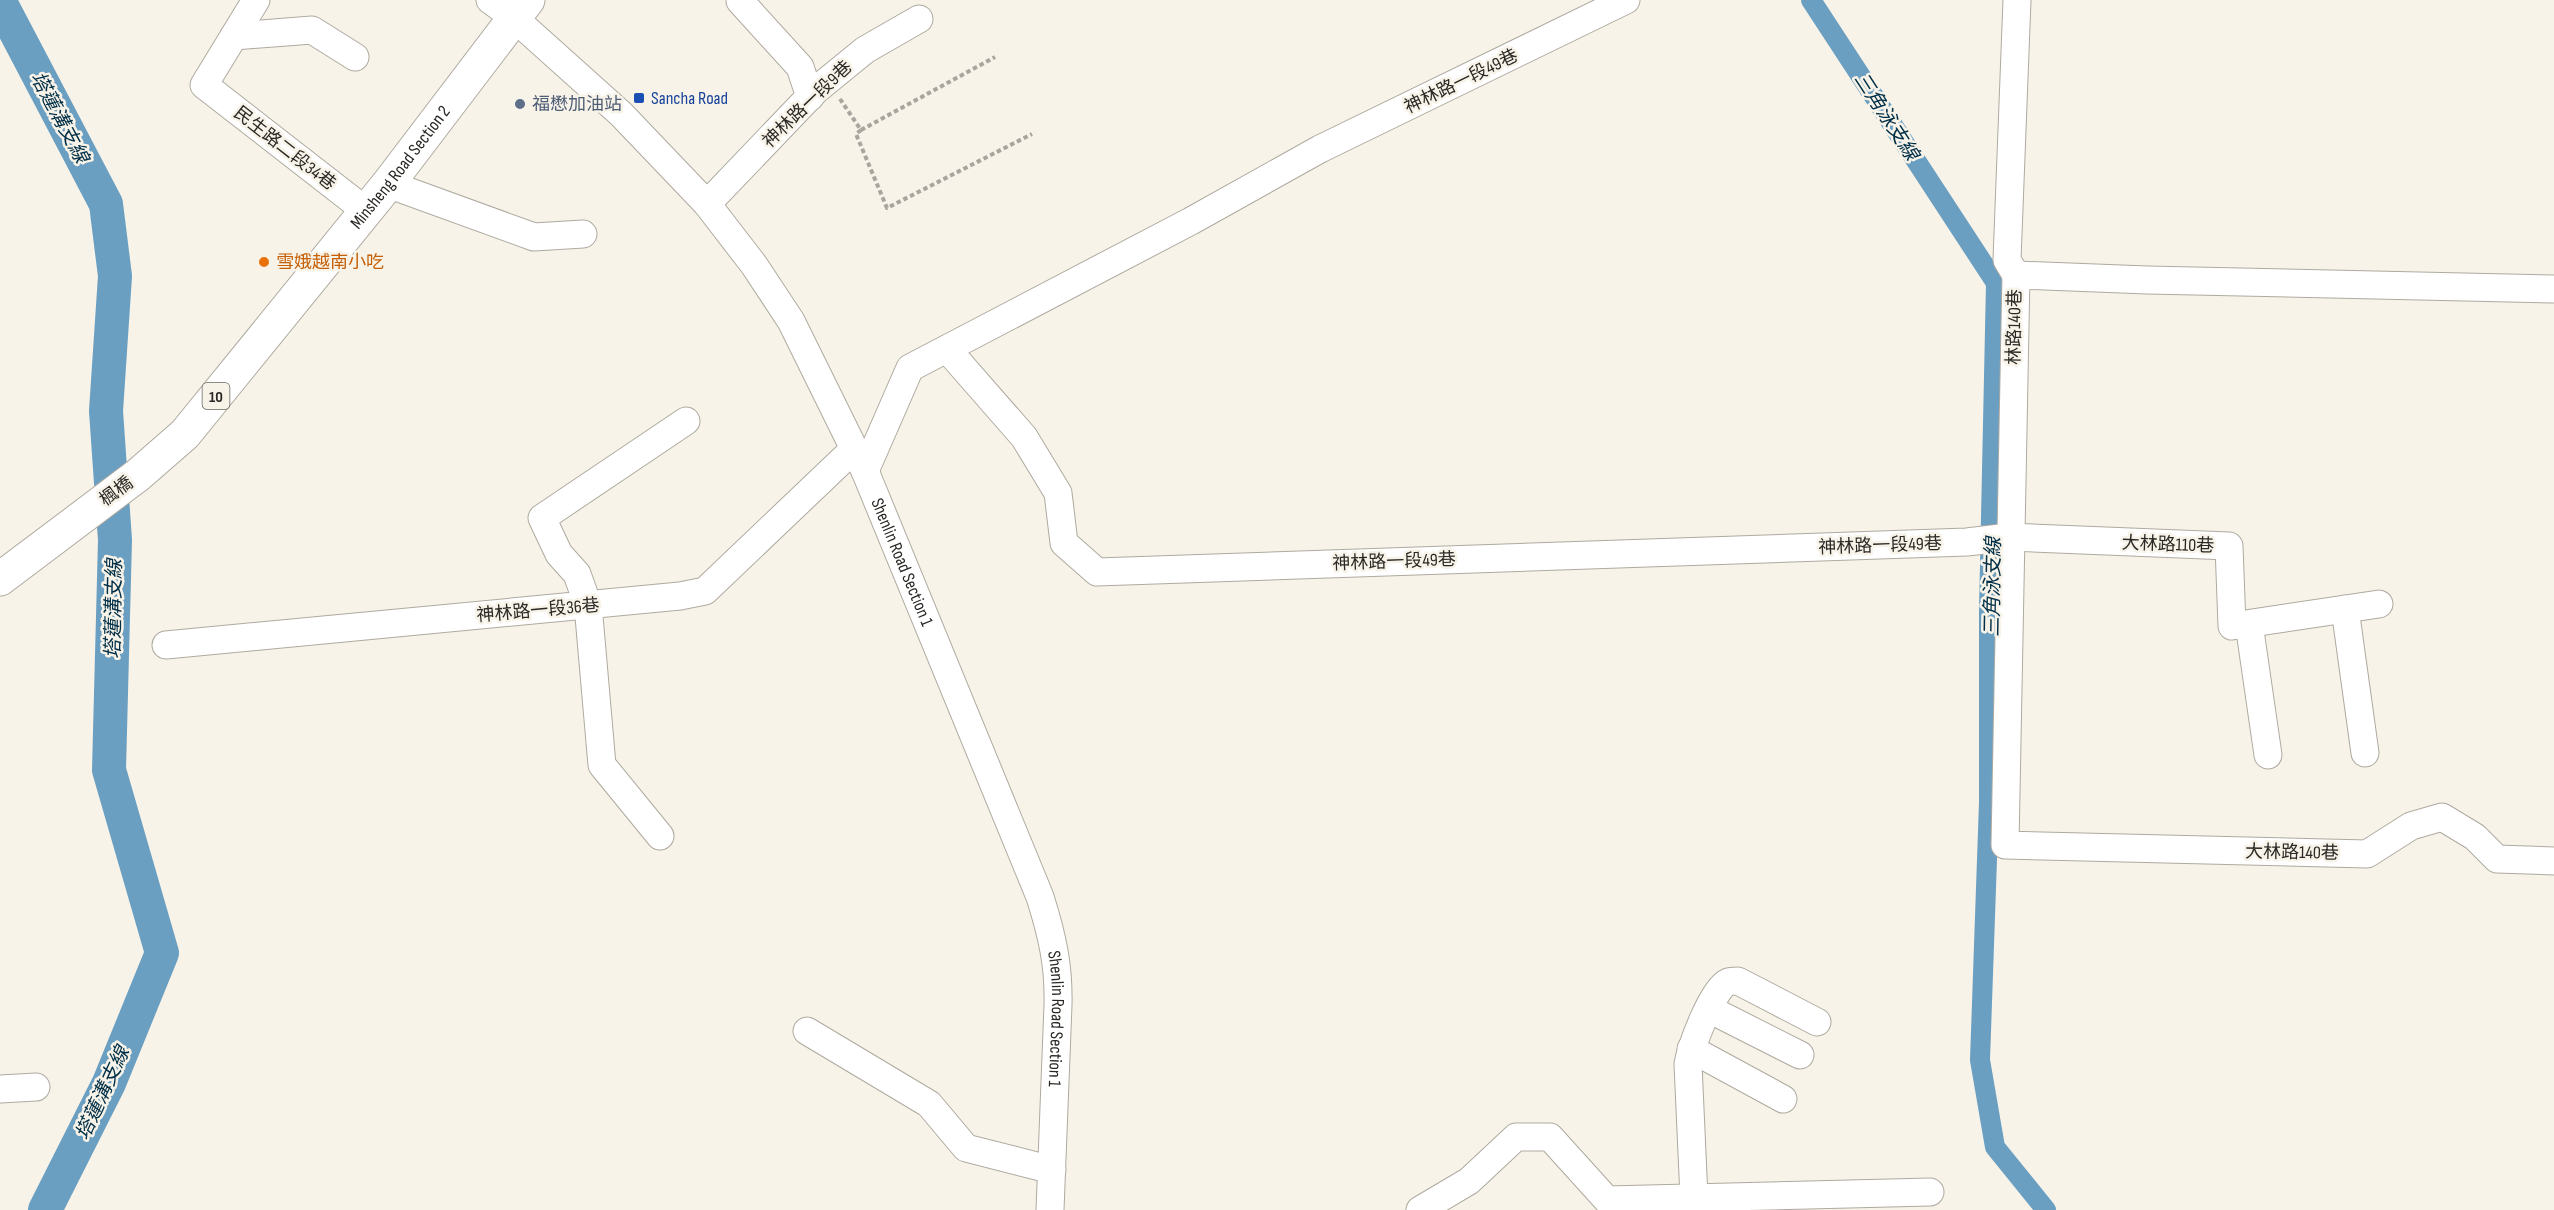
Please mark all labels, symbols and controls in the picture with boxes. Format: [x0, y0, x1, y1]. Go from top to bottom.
street label: 神林路一段49巷 [1401, 45, 1521, 118]
street label: 神林路一段9巷 [758, 57, 856, 152]
water label: 塔蓮溝支線 [25, 68, 94, 169]
water label: 三角泳支線 [1849, 68, 1925, 167]
place label: Sancha Road [651, 88, 728, 109]
marker: Sancha Road [632, 91, 646, 105]
place label: 福懋加油站 [532, 94, 622, 115]
marker: 福懋加油站 [513, 97, 527, 111]
street label: 民生路二段34巷 [230, 102, 340, 195]
street label: Minsheng Road Section 2 [346, 102, 455, 233]
place label: 雪娥越南小吃 [276, 252, 384, 273]
marker: 雪娥越南小吃 [257, 255, 271, 269]
street label: 林路140巷 [2003, 289, 2026, 365]
road number: 10 [202, 383, 230, 409]
street label: 楓橋 [96, 472, 137, 510]
street label: Shenlin Road Section 1 [866, 495, 938, 630]
street label: 大林路110巷 [2121, 532, 2215, 557]
street label: 神林路一段49巷 [1818, 533, 1942, 558]
water label: 三角泳支線 [1980, 535, 2006, 637]
street label: 神林路一段49巷 [1332, 549, 1456, 574]
water label: 塔蓮溝支線 [101, 557, 127, 659]
street label: 神林路一段36巷 [476, 595, 600, 626]
street label: 大林路140巷 [2245, 841, 2339, 864]
street label: Shenlin Road Section 1 [1043, 949, 1068, 1088]
water label: 塔蓮溝支線 [71, 1041, 136, 1144]

